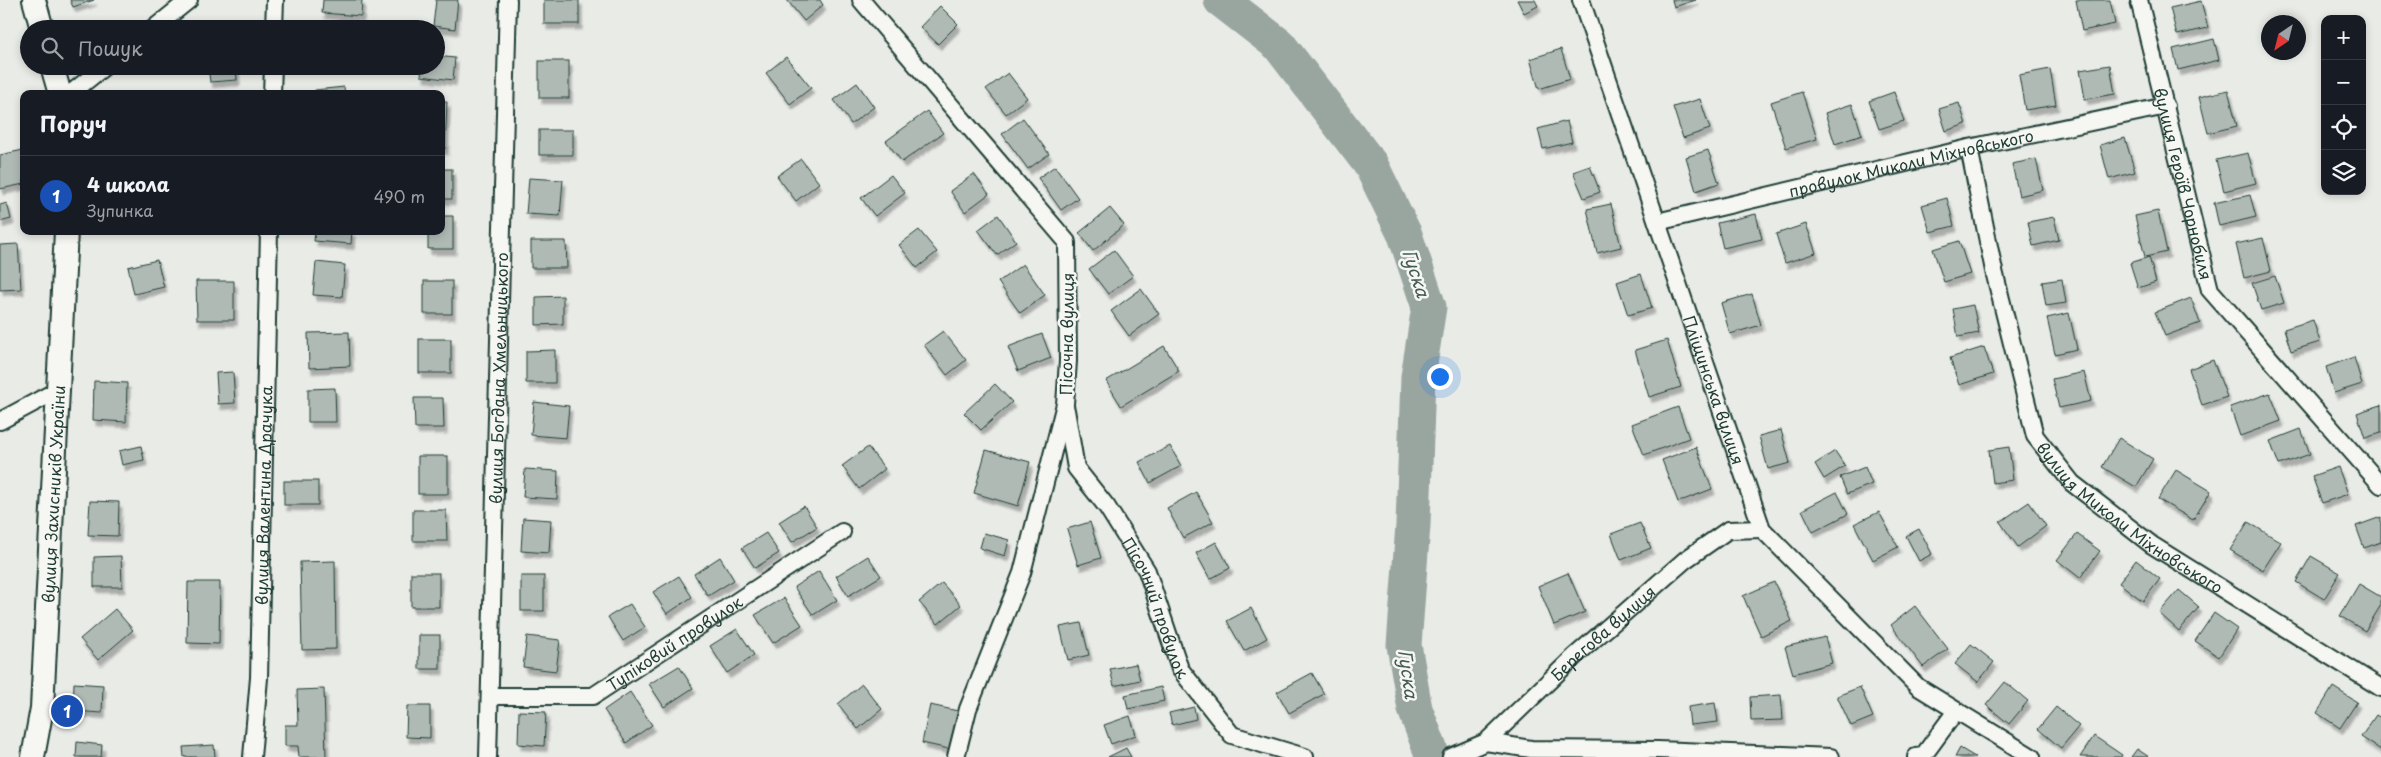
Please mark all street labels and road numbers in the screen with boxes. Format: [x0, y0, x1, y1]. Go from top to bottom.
street label: вулиця Героїв Чорнобиля [2149, 85, 2219, 282]
street label: провулок Миколи Міхновського [1786, 123, 2036, 202]
street label: вулиця Богдана Хмельницького [483, 252, 513, 504]
street label: Пісочна вулиця [1053, 272, 1079, 396]
street label: Пліщинська вулиця [1678, 312, 1751, 468]
street label: вулиця Захисників України [35, 385, 70, 603]
street label: вулиця Валентина Драчука [249, 385, 278, 605]
street label: вулиця Миколи Міхновського [2032, 436, 2228, 599]
street label: Пісочний провулок [1116, 532, 1195, 684]
street label: Берегова вулиця [1545, 579, 1660, 686]
street label: Тупіковий провулок [601, 589, 747, 696]

